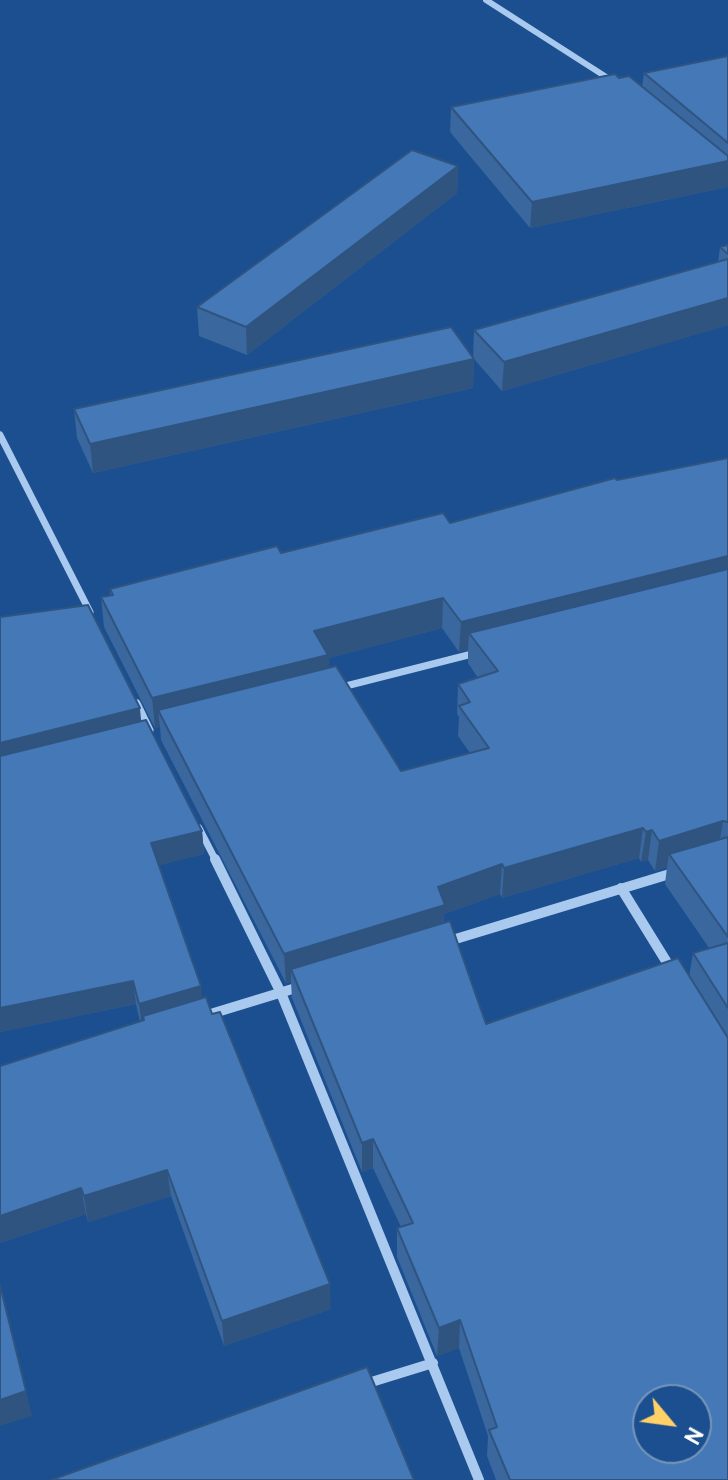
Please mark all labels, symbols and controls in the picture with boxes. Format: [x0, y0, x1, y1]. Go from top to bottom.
north arrow [632, 1384, 712, 1464]
text: N [676, 1421, 707, 1448]

